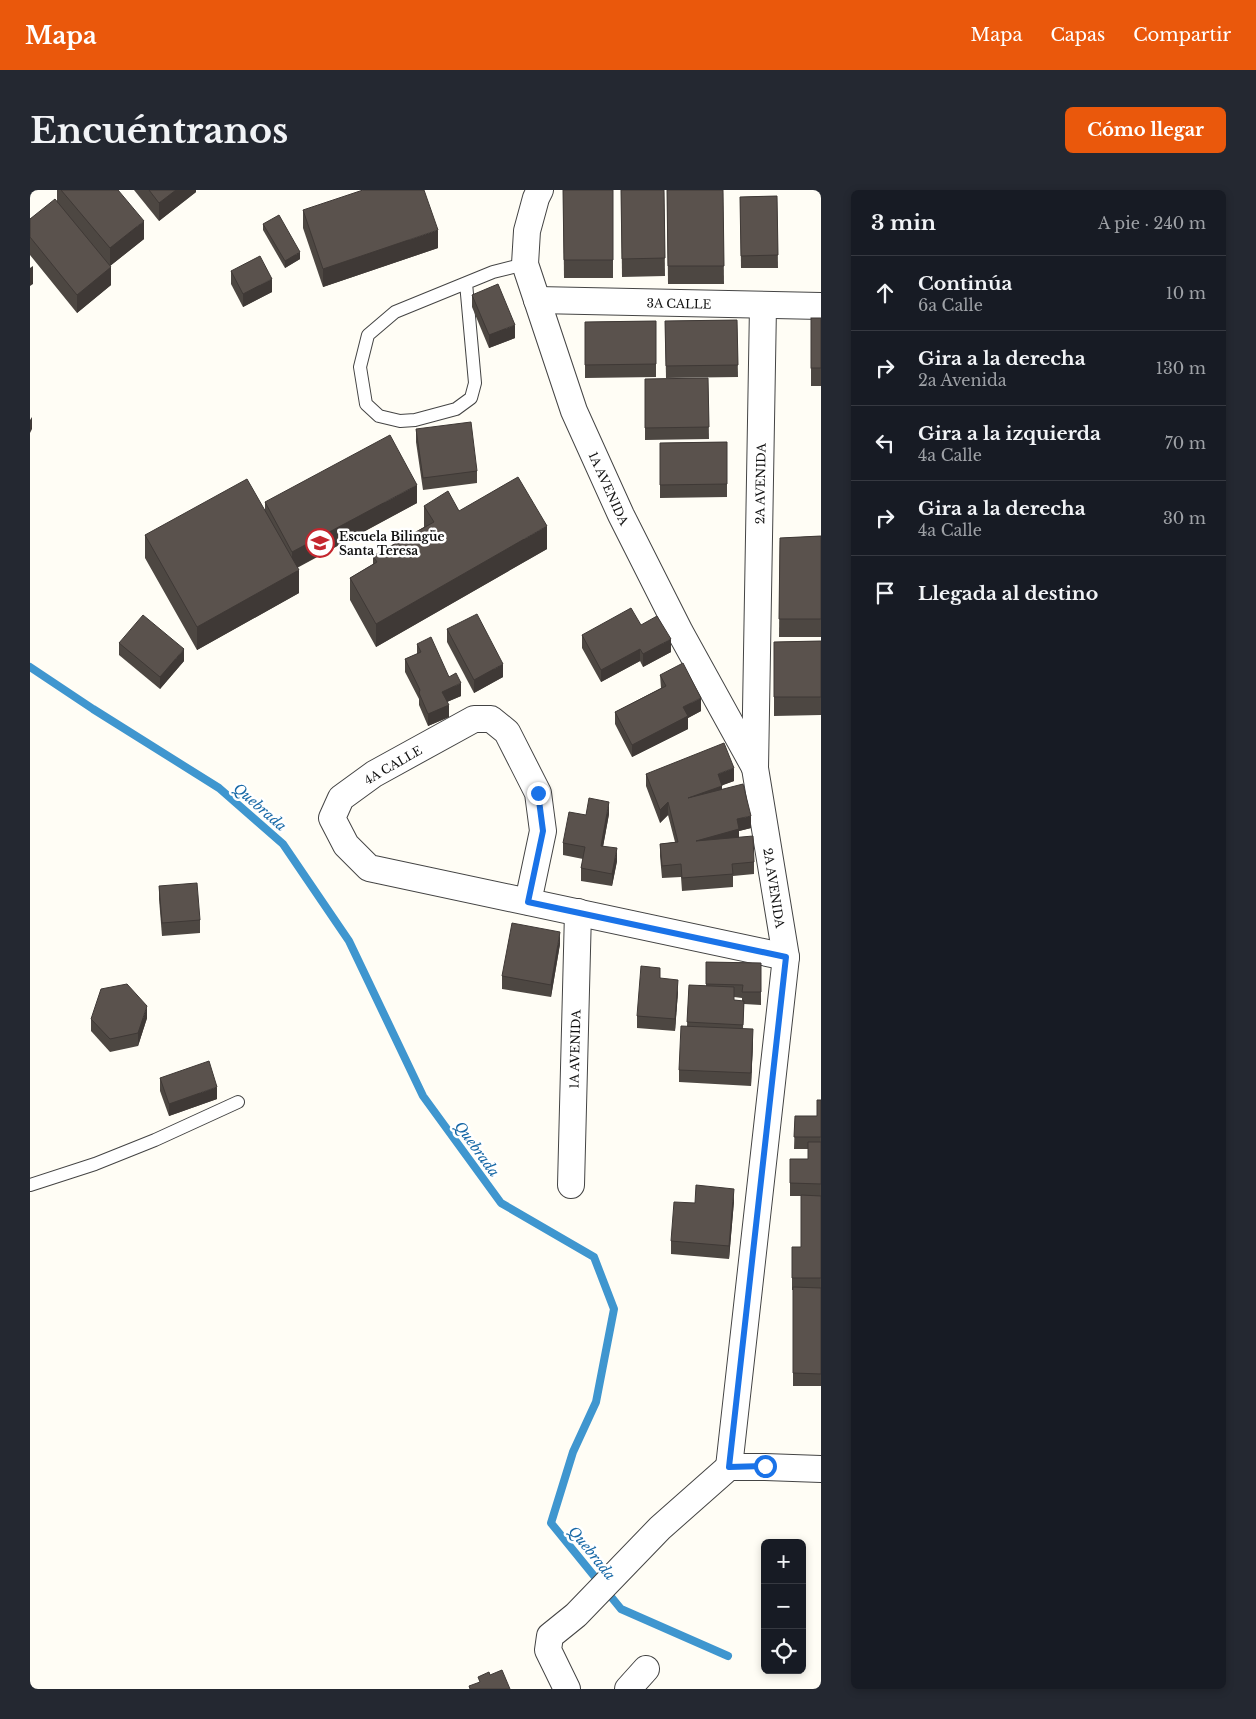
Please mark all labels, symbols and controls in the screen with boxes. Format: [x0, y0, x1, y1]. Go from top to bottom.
text: Mapa [25, 21, 97, 50]
text: Mapa [971, 24, 1022, 46]
text: Capas [1050, 24, 1105, 46]
text: Compartir [1133, 24, 1231, 46]
button: Cómo llegar [1065, 107, 1226, 153]
text: Encuéntranos [30, 109, 288, 152]
text: 3 min [871, 210, 936, 236]
text: A pie · 240 m [1098, 213, 1206, 233]
text: Continúa [918, 272, 1012, 295]
icon: ahead [871, 279, 899, 307]
text: 10 m [1166, 283, 1206, 303]
street label: 3A CALLE [646, 295, 712, 311]
text: 6a Calle [918, 295, 983, 315]
text: Gira a la derecha [918, 347, 1086, 370]
icon: right [871, 354, 899, 382]
text: 130 m [1156, 358, 1206, 378]
text: 2a Avenida [918, 370, 1007, 390]
text: Gira a la izquierda [918, 422, 1101, 445]
icon: left [871, 429, 899, 457]
text: 70 m [1165, 433, 1206, 453]
street label: 2A AVENIDA [752, 442, 768, 524]
text: 4a Calle [918, 445, 982, 465]
street label: 1A AVENIDA [586, 449, 633, 528]
text: Gira a la derecha [918, 497, 1086, 520]
icon: right [871, 504, 899, 532]
text: 30 m [1163, 508, 1206, 528]
text: 4a Calle [918, 520, 982, 540]
school or university icon: Escuela Bilingüe Santa Teresa [305, 528, 335, 558]
place label: Escuela Bilingüe Santa Teresa [339, 529, 444, 558]
icon: arrive [871, 579, 899, 607]
text: Llegada al destino [918, 582, 1098, 605]
street label: 4A CALLE [361, 742, 425, 788]
water label: Quebrada [230, 779, 290, 835]
route end [527, 782, 550, 805]
street label: 2A AVENIDA [760, 847, 788, 930]
street label: 1A AVENIDA [566, 1009, 583, 1089]
water label: Quebrada [451, 1118, 503, 1180]
route start [754, 1455, 777, 1478]
water label: Quebrada [565, 1522, 619, 1584]
map controls [761, 1539, 806, 1674]
button: + [761, 1539, 806, 1584]
button: − [761, 1584, 806, 1629]
button: locate [761, 1629, 806, 1674]

